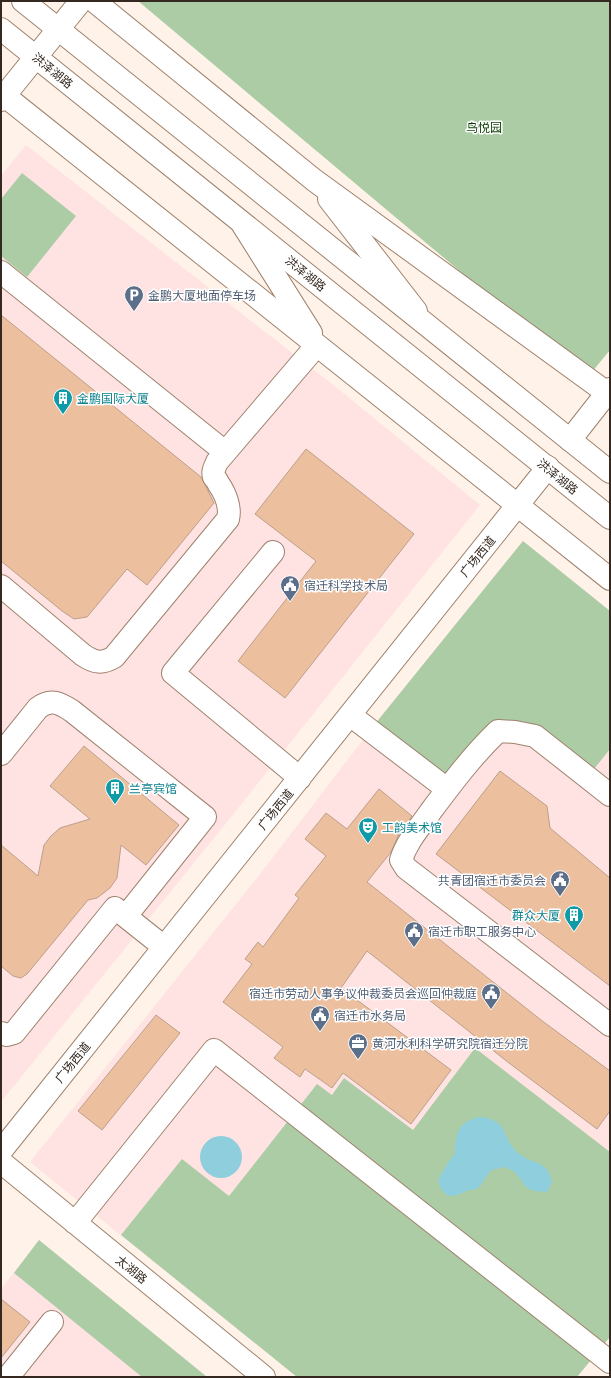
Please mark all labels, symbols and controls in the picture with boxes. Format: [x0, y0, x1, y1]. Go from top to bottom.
street label: 洪泽湖路 [30, 49, 76, 91]
park label: 鸟悦园 [466, 120, 502, 134]
street label: 洪泽湖路 [283, 252, 329, 294]
parking icon: 金鹏大厦地面停车场 [123, 284, 145, 312]
place label: 金鹏大厦地面停车场 [148, 288, 256, 302]
building icon: 金鹏国际大厦 [52, 387, 74, 415]
place label: 金鹏国际大厦 [77, 391, 149, 405]
street label: 洪泽湖路 [535, 455, 581, 497]
street label: 广场西道 [456, 533, 498, 579]
public building icon: 宿迁科学技术局 [279, 574, 301, 602]
place label: 宿迁科学技术局 [304, 578, 388, 592]
building icon: 兰亭宾馆 [104, 777, 126, 805]
place label: 兰亭宾馆 [129, 781, 177, 795]
street label: 广场西道 [254, 786, 296, 832]
theatre icon: 工韵美术馆 [357, 816, 379, 844]
place label: 工韵美术馆 [382, 820, 442, 834]
public building icon: 共青团宿迁市委员会 [549, 869, 571, 897]
place label: 共青团宿迁市委员会 [438, 873, 546, 887]
building icon: 群众大厦 [563, 904, 585, 932]
place label: 群众大厦 [512, 908, 560, 922]
public building icon: 宿迁市职工服务中心 [403, 920, 425, 948]
place label: 宿迁市职工服务中心 [428, 924, 536, 938]
public building icon: 宿迁市劳动人事争议仲裁委员会巡回仲裁庭 [480, 982, 502, 1010]
place label: 宿迁市劳动人事争议仲裁委员会巡回仲裁庭 [249, 986, 477, 1000]
public building icon: 宿迁市水务局 [309, 1004, 331, 1032]
place label: 宿迁市水务局 [334, 1008, 406, 1022]
office icon: 黄河水利科学研究院宿迁分院 [347, 1032, 369, 1060]
place label: 黄河水利科学研究院宿迁分院 [372, 1036, 528, 1050]
street label: 广场西道 [51, 1039, 93, 1085]
street label: 太湖路 [114, 1252, 150, 1286]

